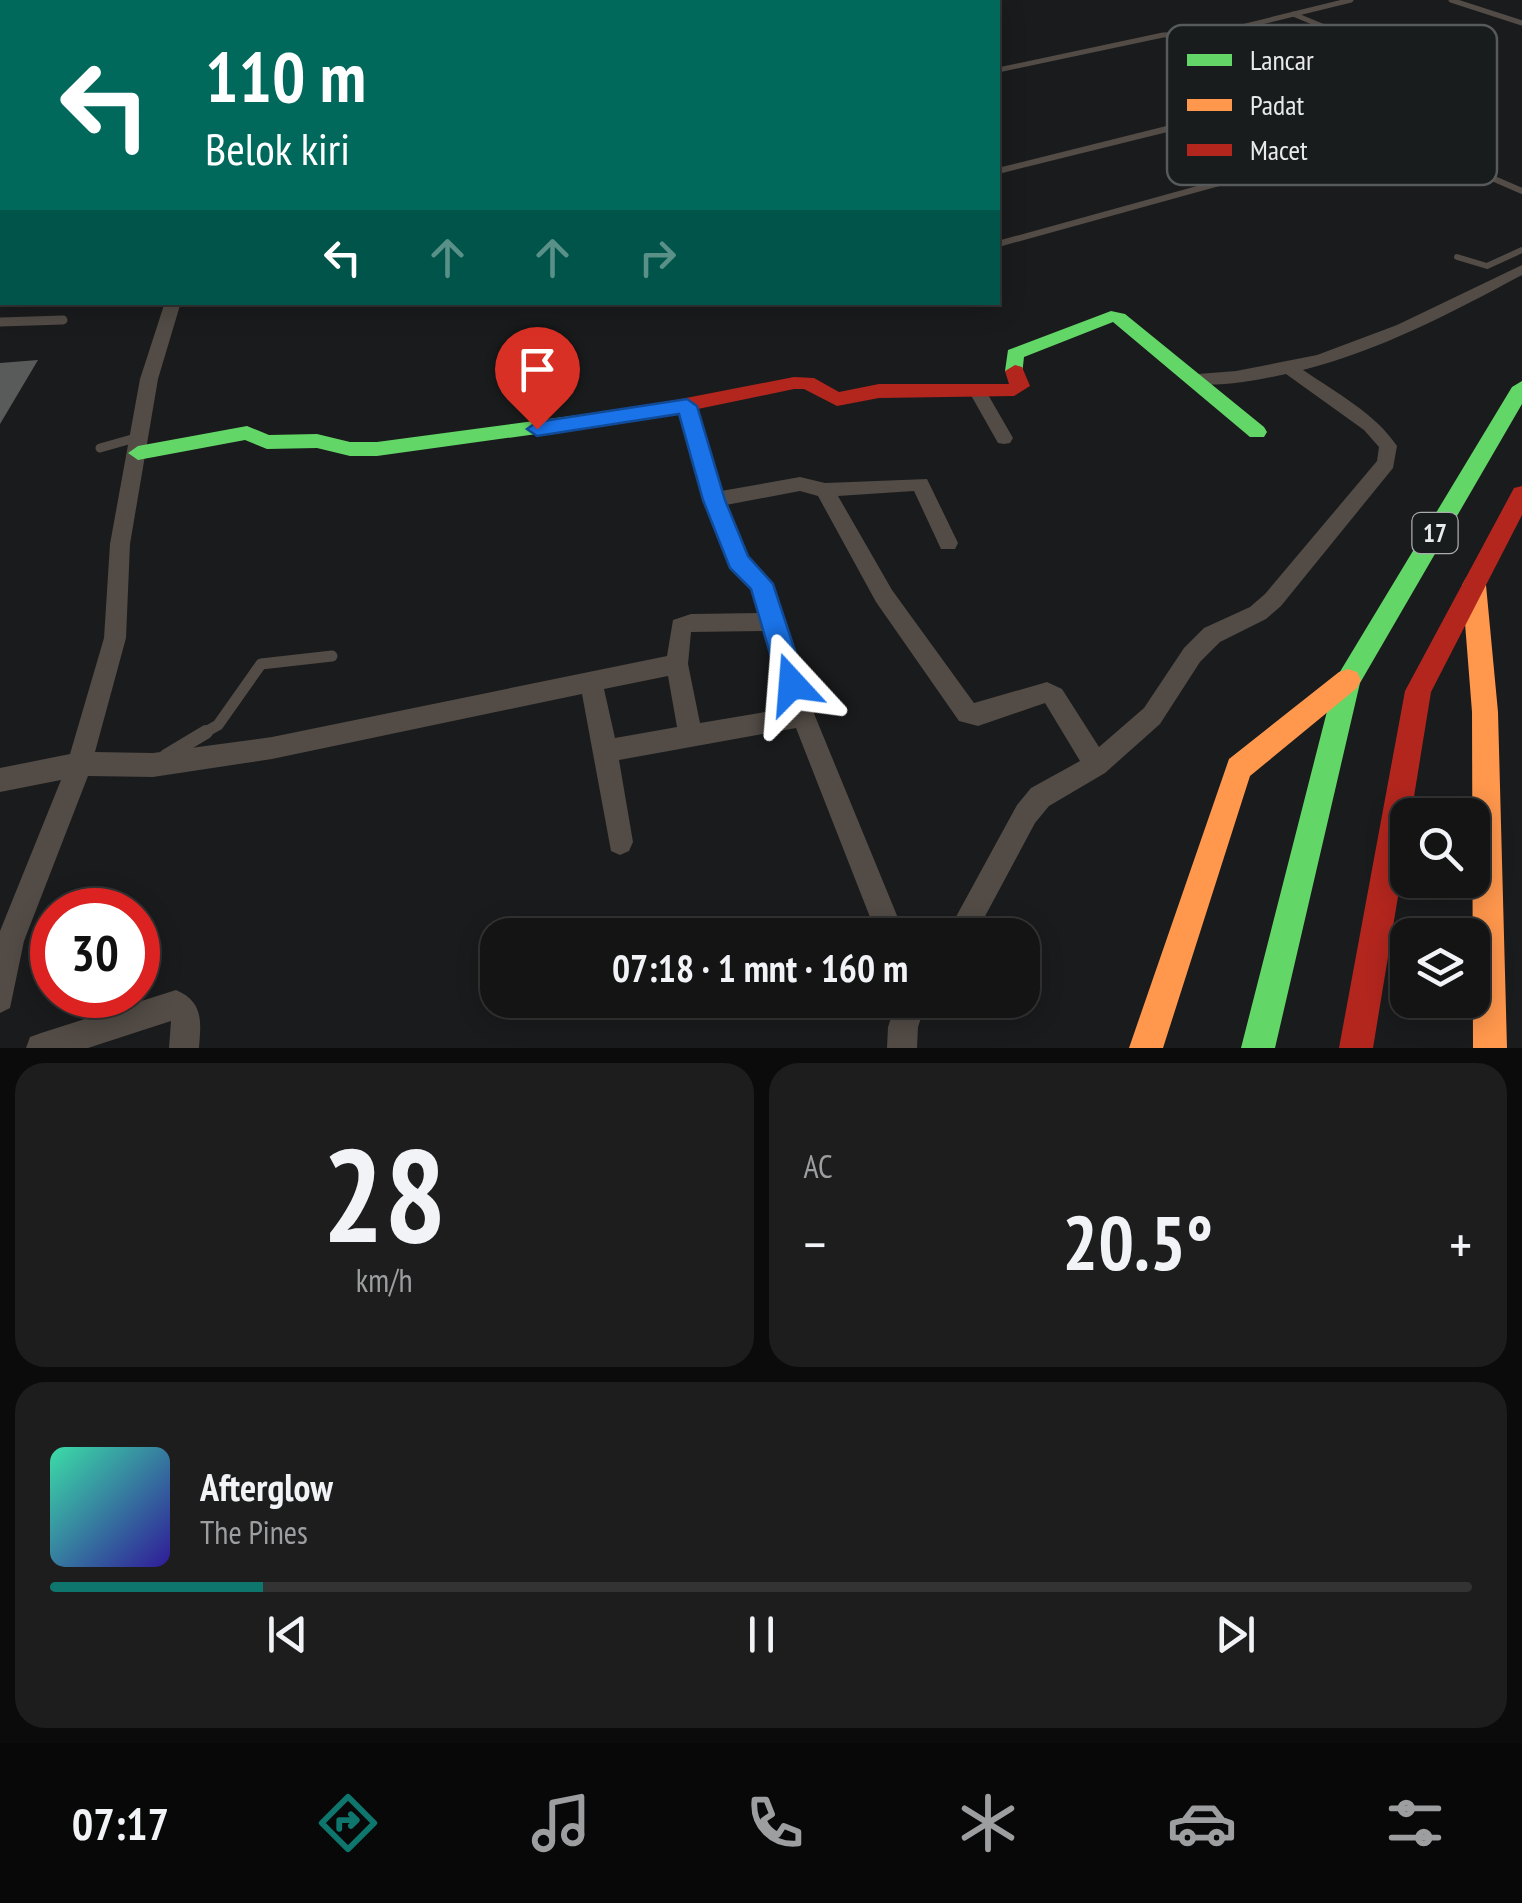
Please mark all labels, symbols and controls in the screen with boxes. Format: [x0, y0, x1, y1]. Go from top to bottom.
legend [1167, 25, 1497, 185]
text: 110 m [205, 31, 366, 121]
icon: left [40, 40, 170, 170]
text: Lancar [1250, 41, 1314, 78]
text: Padat [1250, 86, 1304, 123]
text: Belok kiri [205, 119, 350, 177]
text: Macet [1250, 131, 1308, 168]
icon: left [315, 230, 370, 285]
icon: ahead [420, 230, 475, 285]
icon: ahead [525, 230, 580, 285]
icon: right [630, 230, 685, 285]
pin [495, 327, 580, 430]
icon: arrive [510, 342, 565, 397]
road number: 17 [1412, 513, 1458, 553]
position arrow [740, 632, 844, 736]
map controls [1390, 798, 1490, 1018]
button: search [1390, 798, 1490, 898]
speed limit sign: 30 [30, 888, 160, 1018]
button: layers [1390, 918, 1490, 1018]
text: 07:18 · 1 mnt · 160 m [612, 943, 908, 992]
text: 28 [322, 1110, 446, 1278]
text: AC [804, 1145, 833, 1187]
text: 20.5° [1062, 1194, 1213, 1291]
text: − [804, 1208, 826, 1279]
text: + [1449, 1208, 1472, 1279]
text: km/h [356, 1259, 413, 1301]
text: Afterglow [200, 1462, 333, 1511]
text: The Pines [200, 1511, 308, 1553]
icon: previous [260, 1607, 315, 1662]
icon: pause [734, 1607, 789, 1662]
icon: next [1208, 1607, 1263, 1662]
icon: directions [313, 1788, 383, 1858]
icon: music [526, 1788, 596, 1858]
icon: phone [740, 1788, 810, 1858]
icon: climate [953, 1788, 1023, 1858]
icon: car [1167, 1788, 1237, 1858]
icon: filters [1380, 1788, 1450, 1858]
text: 07:17 [72, 1794, 169, 1852]

